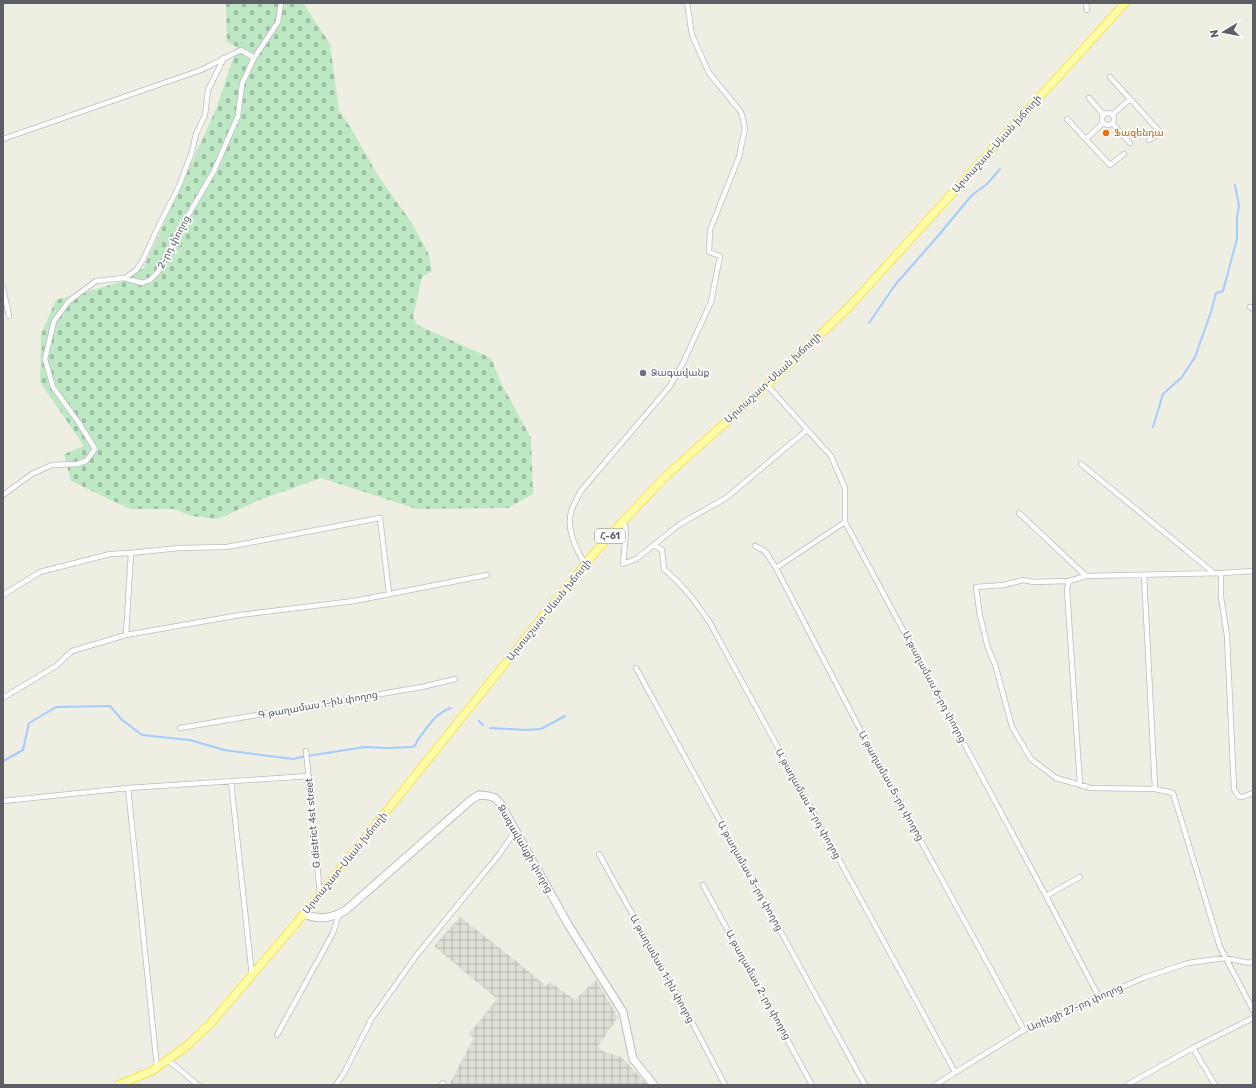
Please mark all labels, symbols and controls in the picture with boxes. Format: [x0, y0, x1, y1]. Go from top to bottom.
north arrow [1204, 12, 1244, 52]
text: N [1208, 29, 1222, 39]
street label: Արտաշատ-Սևան խճուղի [950, 93, 1044, 195]
place label: Ֆազենդա [1114, 127, 1164, 139]
marker: Ֆազենդա [1101, 128, 1111, 138]
street label: 2-րդ փողոց [155, 213, 193, 271]
street label: Արտաշատ-Սևան խճուղի [722, 330, 824, 426]
place label: Ձագավանք [651, 367, 709, 379]
marker: Ձագավանք [638, 368, 648, 378]
road number: Հ-61 [595, 529, 625, 543]
street label: Արտաշատ-Սևան խճուղի [504, 557, 594, 663]
street label: Ա թաղամաս 6-րդ փողոց [900, 629, 968, 745]
street label: Գ թաղամաս 1-ին փողոց [257, 689, 379, 721]
street label: Ա թաղամաս 5-րդ փողոց [856, 729, 926, 843]
street label: Ա թաղամաս 4-րդ փողոց [773, 747, 843, 861]
street label: G district 4st street [303, 777, 323, 868]
street label: Ձագավանքի փողոց [495, 803, 555, 895]
street label: Արտաշատ-Սևան խճուղի [300, 810, 390, 916]
street label: Ա թաղամաս 3-րդ փողոց [715, 819, 785, 933]
street label: Ա թաղամաս 1-ին փողոց [627, 913, 697, 1025]
street label: Ա թաղամաս 2-րդ փողոց [723, 928, 793, 1042]
street label: Առինջի 27-րդ փողոց [1025, 981, 1125, 1035]

